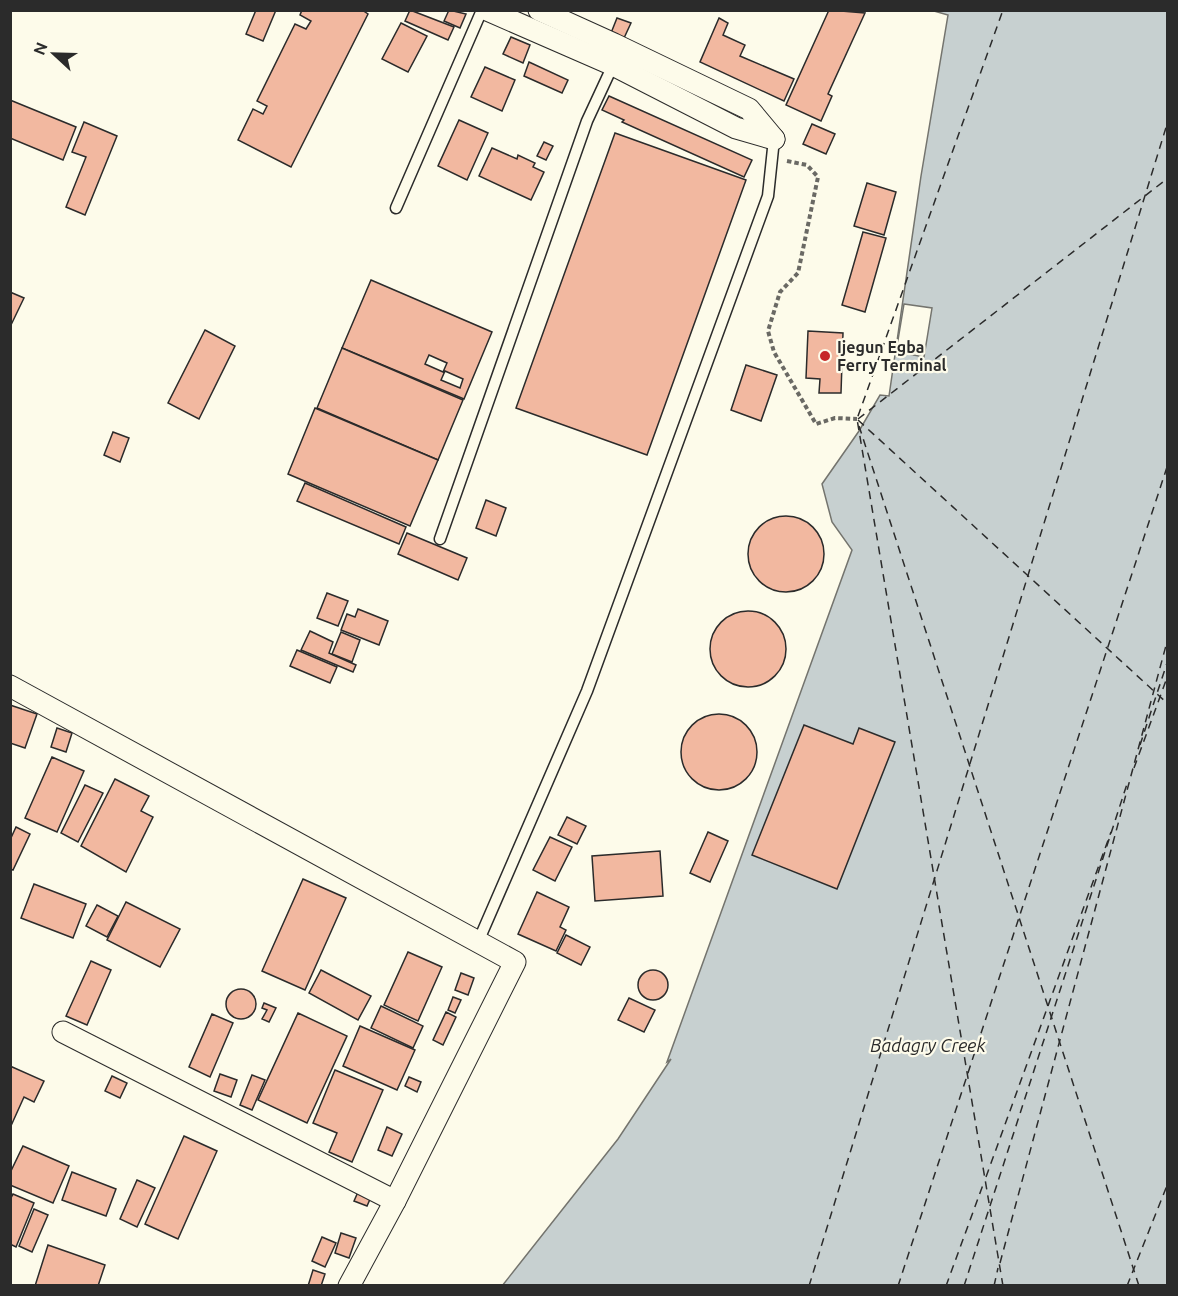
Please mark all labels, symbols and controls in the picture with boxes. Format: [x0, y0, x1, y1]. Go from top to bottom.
north arrow [24, 24, 84, 84]
text: N [30, 39, 51, 57]
place label: Ijegun Egba Ferry Terminal [837, 338, 947, 374]
marker: Ijegun Egba Ferry Terminal [818, 349, 832, 363]
water label: Badagry Creek [870, 1035, 986, 1055]

